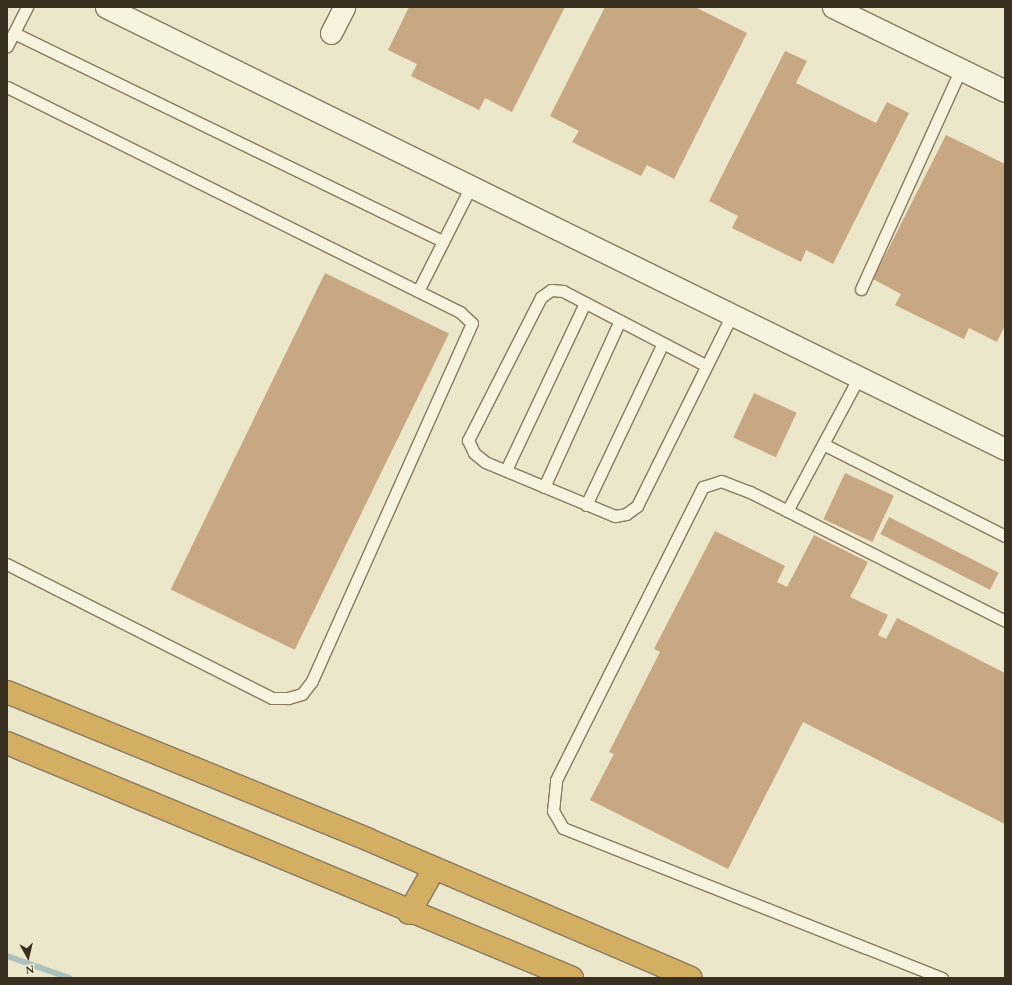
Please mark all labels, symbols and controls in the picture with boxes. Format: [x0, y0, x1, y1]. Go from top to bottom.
north arrow [8, 937, 48, 977]
text: N [24, 960, 35, 978]

